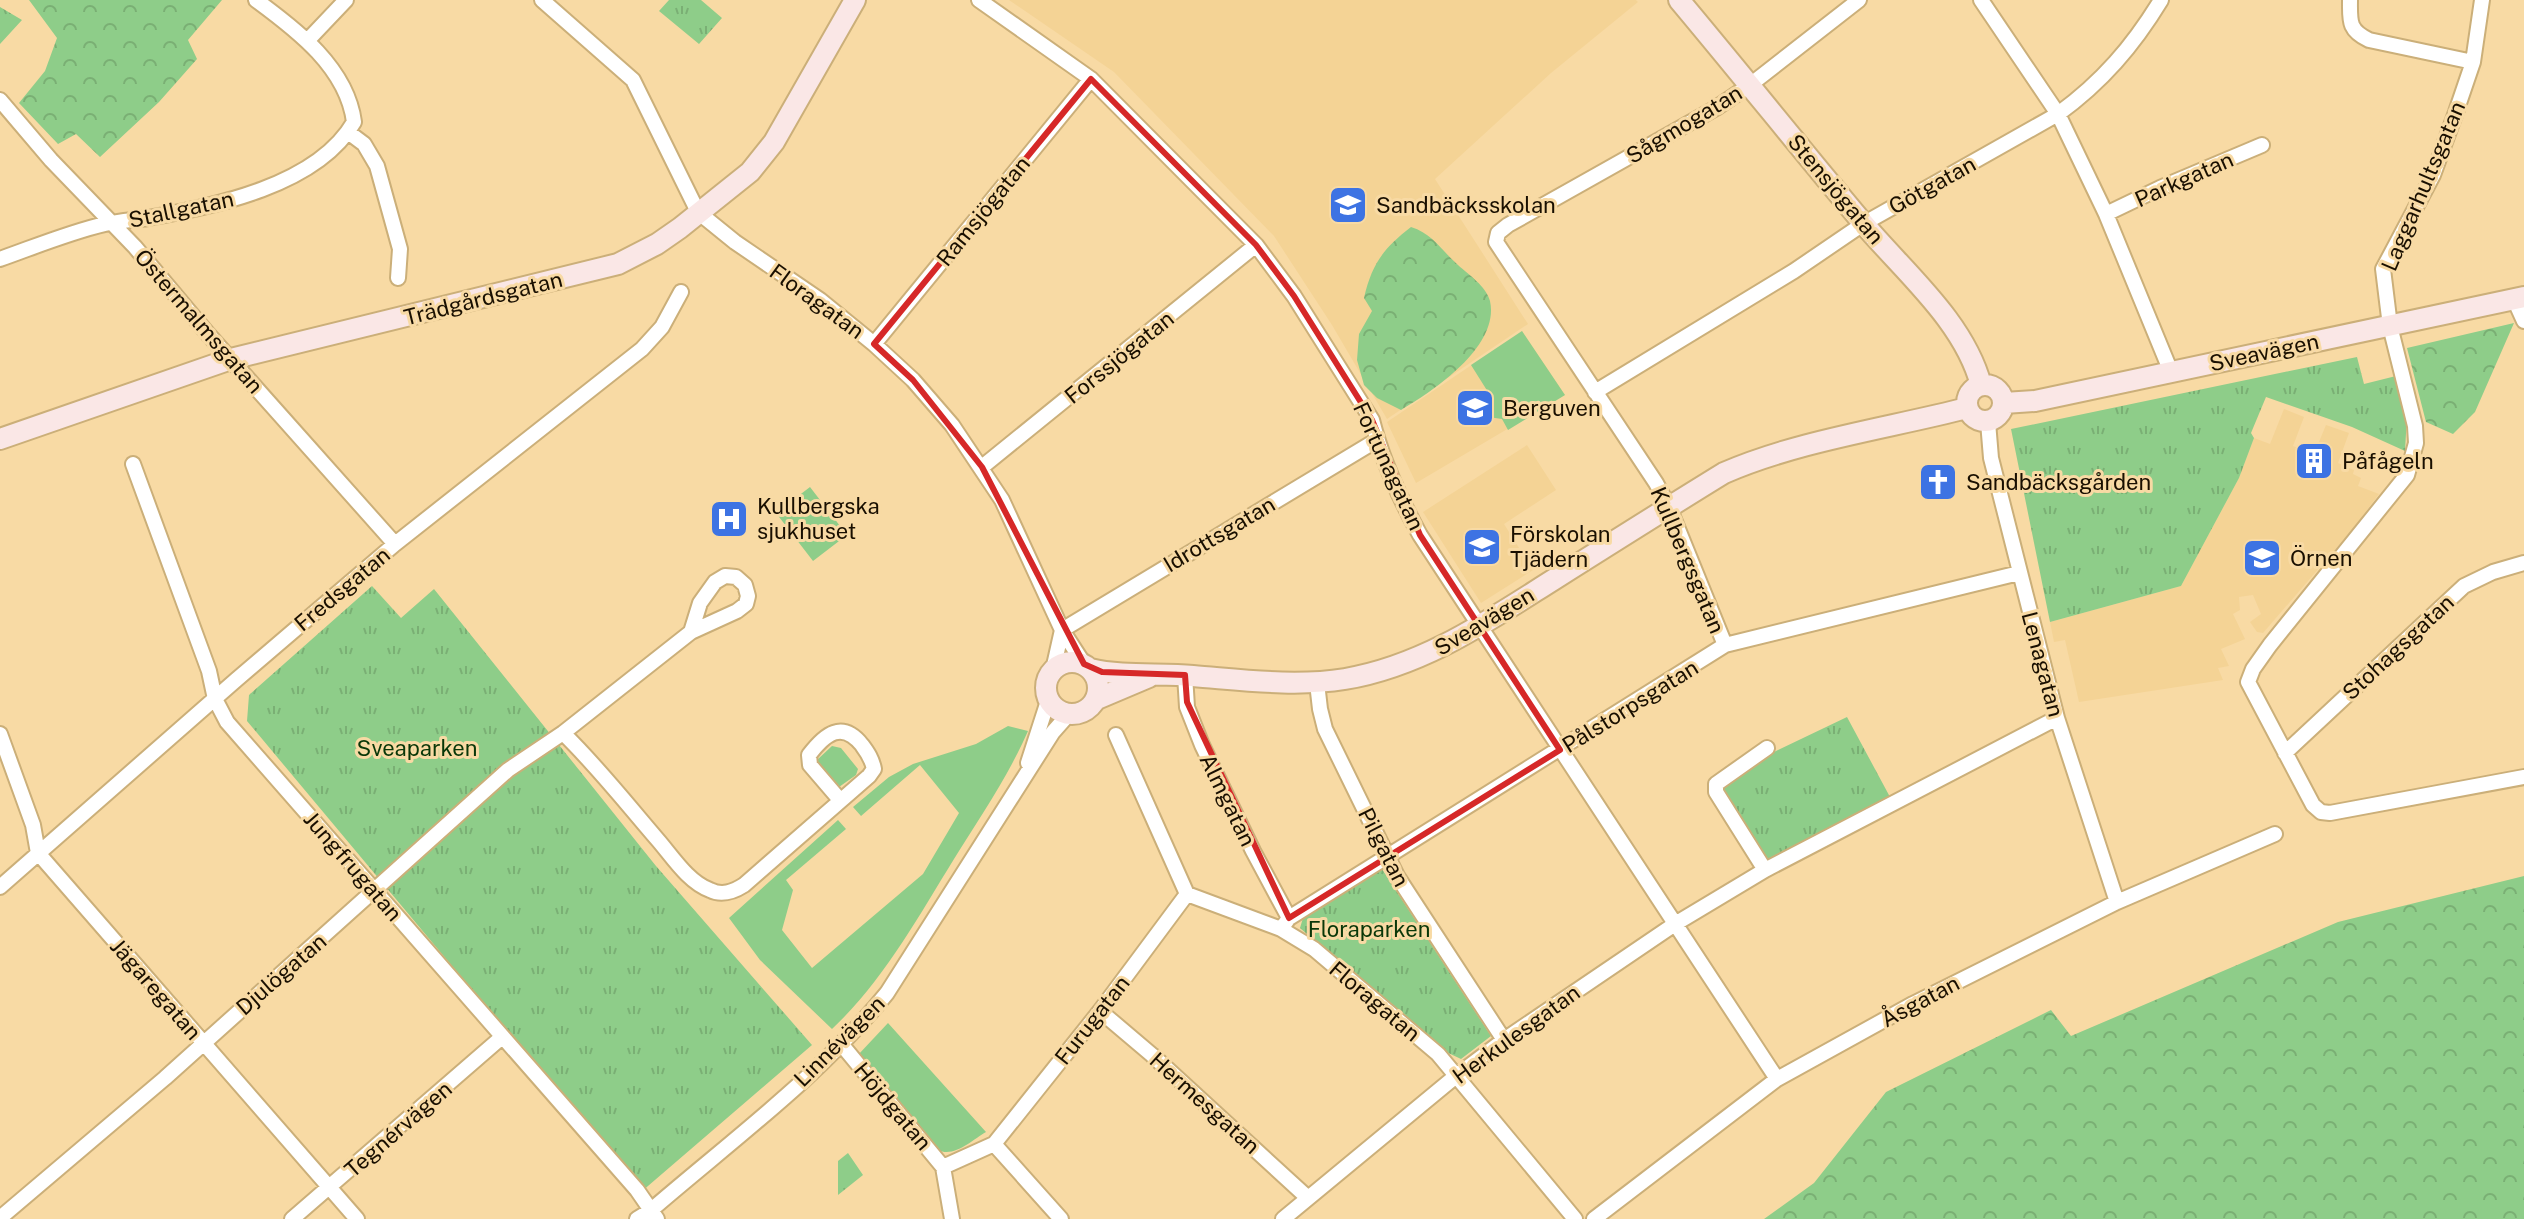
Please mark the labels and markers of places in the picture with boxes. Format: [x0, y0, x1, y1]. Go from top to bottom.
school or university icon: Sandbäcksskolan [1327, 184, 1369, 226]
place label: Sandbäcksskolan [1376, 192, 1556, 218]
school or university icon: Berguven [1454, 387, 1496, 429]
place label: Berguven [1503, 395, 1601, 421]
building icon: Påfågeln [2293, 440, 2335, 482]
place label: Påfågeln [2342, 448, 2434, 474]
church icon: Sandbäcksgården [1917, 461, 1959, 503]
place label: Sandbäcksgården [1966, 469, 2151, 495]
place label: Kullbergska sjukhuset [757, 493, 880, 544]
hospital icon: Kullbergska sjukhuset [708, 498, 750, 540]
place label: Förskolan Tjädern [1510, 521, 1611, 572]
school or university icon: Förskolan Tjädern [1461, 526, 1503, 568]
school or university icon: Örnen [2241, 537, 2283, 579]
place label: Örnen [2290, 544, 2352, 571]

